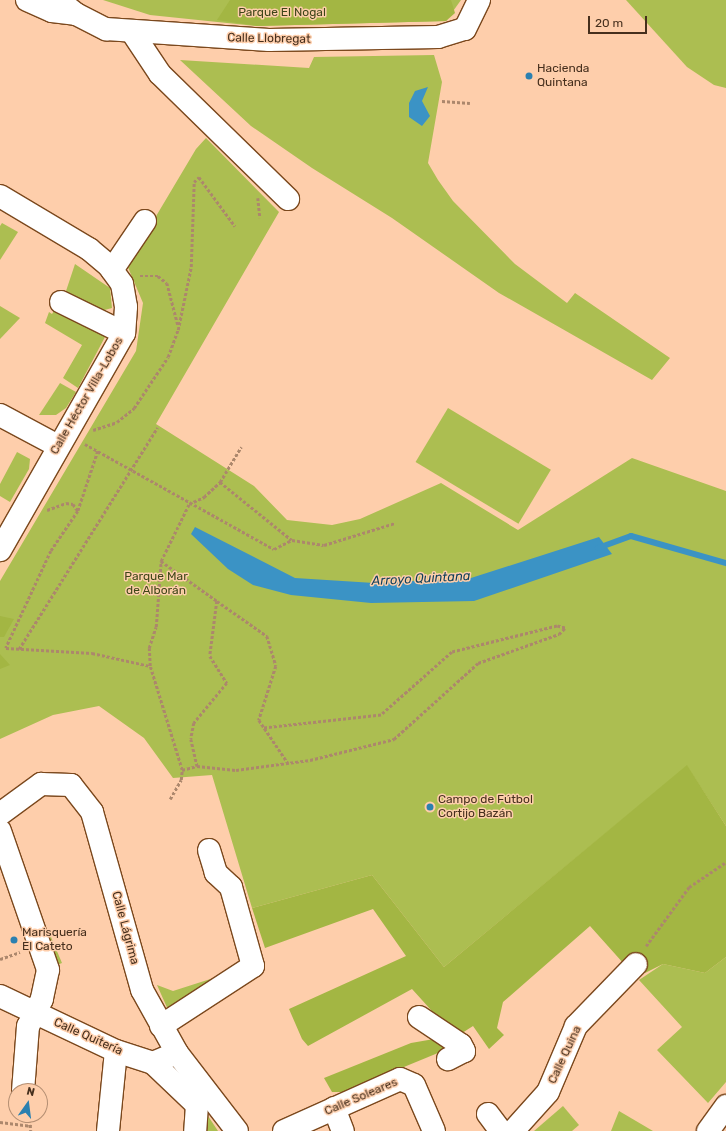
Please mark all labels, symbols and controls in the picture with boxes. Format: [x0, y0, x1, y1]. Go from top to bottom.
park label: Parque El Nogal [238, 6, 326, 20]
scale bar [590, 8, 649, 34]
text: 20 m [595, 16, 623, 30]
street label: Calle Llobregat [227, 31, 311, 47]
place label: Hacienda Quintana [537, 62, 589, 90]
marker: Hacienda Quintana [524, 71, 534, 81]
street label: Calle Héctor Villa-Lobos [47, 335, 127, 457]
water label: Arroyo Quintana [371, 569, 471, 589]
park label: Parque Mar de Alborán [124, 570, 188, 598]
place label: Campo de Fútbol Cortijo Bazán [438, 793, 533, 821]
marker: Campo de Fútbol Cortijo Bazán [425, 802, 435, 812]
street label: Calle Lágrima [108, 890, 142, 966]
place label: Marisquería El Cateto [22, 926, 87, 954]
marker: Marisquería El Cateto [9, 935, 19, 945]
street label: Calle Quitería [51, 1015, 125, 1059]
street label: Calle Quina [545, 1024, 585, 1086]
street label: Calle Soleares [322, 1075, 400, 1119]
north arrow [8, 1083, 48, 1123]
text: N [25, 1085, 36, 1099]

